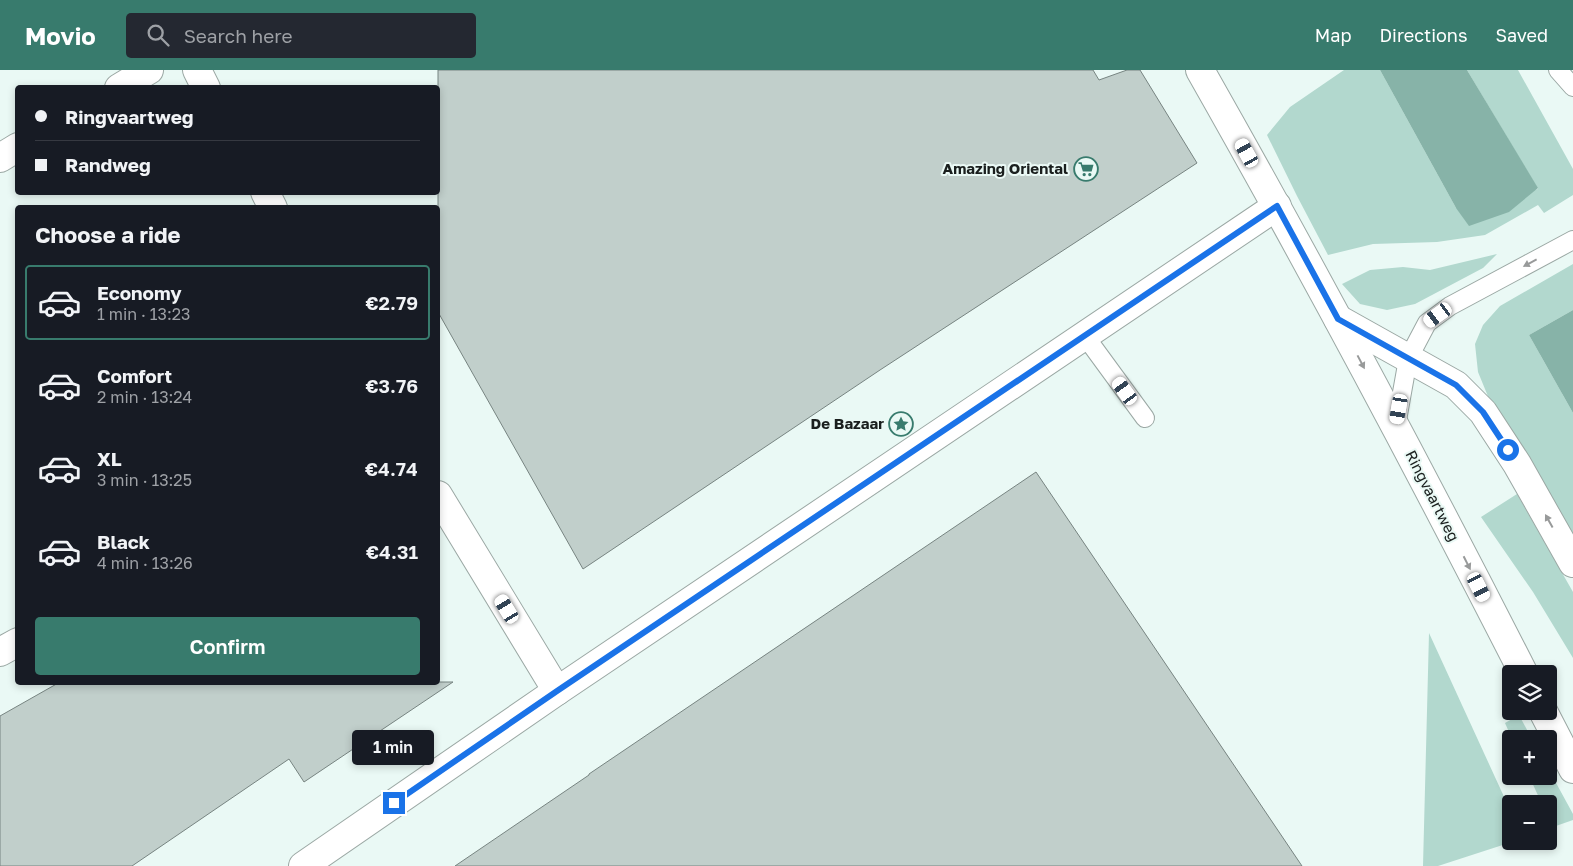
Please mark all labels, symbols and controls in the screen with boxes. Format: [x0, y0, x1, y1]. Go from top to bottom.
search box [126, 13, 476, 58]
text: Movio [25, 21, 96, 50]
icon: search [144, 21, 172, 49]
text: Search here [184, 24, 293, 47]
text: Map [1315, 24, 1351, 46]
text: Directions [1379, 24, 1467, 46]
text: Saved [1495, 24, 1548, 46]
text: Ringvaartweg [65, 105, 194, 128]
car [1233, 136, 1260, 170]
text: Randweg [65, 153, 151, 176]
supermarket icon: Amazing Oriental [1073, 156, 1099, 182]
place label: Amazing Oriental [943, 159, 1068, 177]
text: Choose a ride [35, 221, 181, 248]
one-way arrow [1523, 259, 1537, 267]
icon: car [37, 280, 82, 325]
text: Economy [97, 281, 182, 304]
text: €2.79 [366, 291, 418, 314]
car [1421, 300, 1454, 330]
text: 1 min · 13:23 [97, 304, 190, 324]
one-way arrow [1357, 355, 1366, 368]
icon: car [37, 363, 82, 408]
text: Comfort [97, 364, 172, 387]
text: €3.76 [365, 374, 418, 397]
car [1110, 374, 1139, 408]
text: 2 min · 13:24 [97, 387, 192, 407]
car [1389, 393, 1408, 425]
place icon: De Bazaar [888, 411, 914, 437]
place label: De Bazaar [810, 414, 884, 432]
route start [1497, 439, 1519, 461]
icon: car [37, 446, 82, 491]
text: XL [97, 447, 122, 470]
street label: Ringvaartweg [1402, 447, 1464, 544]
text: €4.74 [365, 457, 418, 480]
text: 3 min · 13:25 [97, 470, 192, 490]
one-way arrow [1545, 514, 1553, 528]
icon: car [37, 529, 82, 574]
text: Black [97, 530, 150, 553]
text: €4.31 [366, 540, 418, 563]
text: 4 min · 13:26 [97, 553, 193, 573]
one-way arrow [1463, 555, 1471, 570]
car [1465, 570, 1492, 604]
car [492, 592, 521, 626]
button: Confirm [35, 617, 420, 675]
map controls [1502, 665, 1557, 850]
button: layers [1502, 665, 1557, 720]
callout: 1 min [353, 730, 435, 766]
button: + [1502, 730, 1557, 785]
text: 1 min [373, 737, 413, 757]
route end [383, 792, 405, 814]
button: − [1502, 795, 1557, 850]

